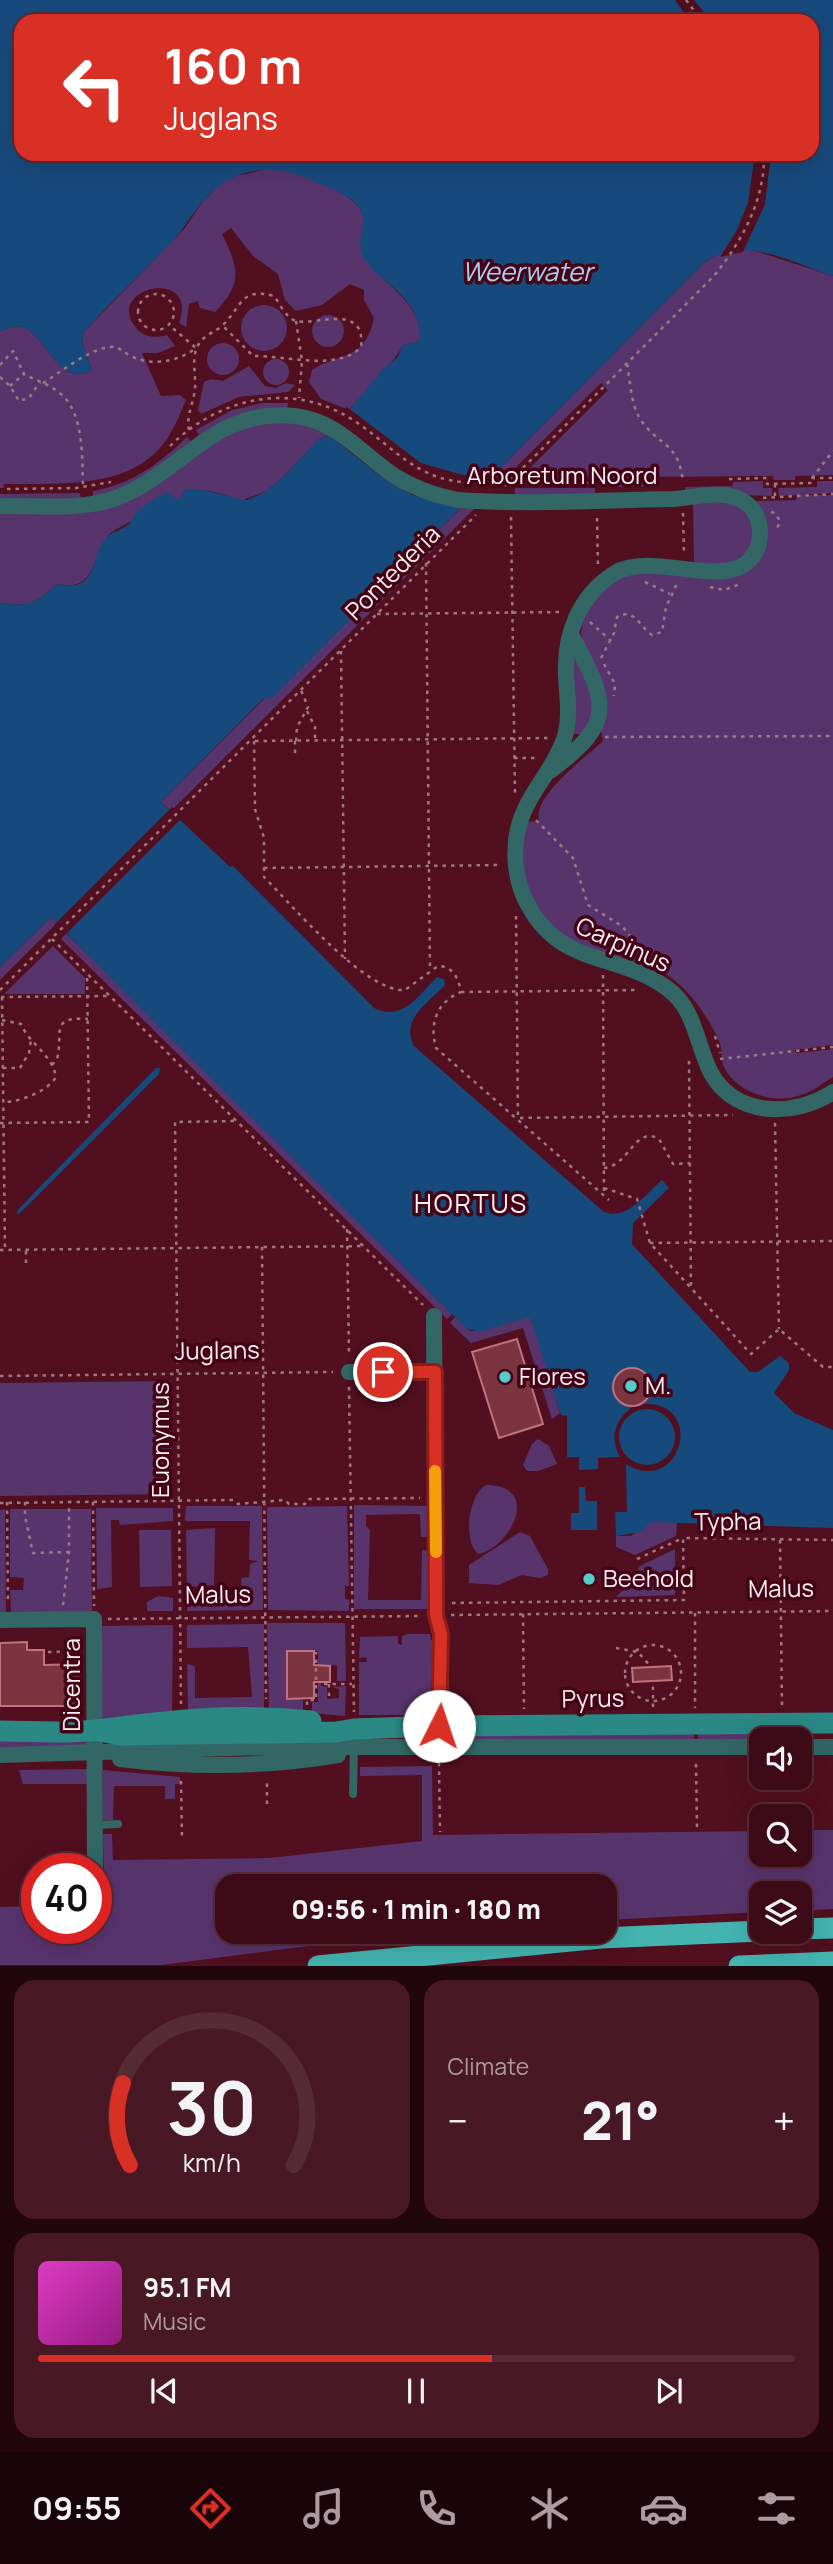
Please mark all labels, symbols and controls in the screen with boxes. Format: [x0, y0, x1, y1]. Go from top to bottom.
text: 160 m [164, 32, 302, 99]
icon: left [49, 42, 140, 133]
text: Juglans [164, 96, 278, 140]
water label: Weerwater [462, 253, 596, 289]
street label: Arboretum Noord [466, 458, 658, 491]
street label: Pontederia [337, 517, 447, 627]
street label: Carpinus [571, 908, 676, 979]
district label: HORTUS [414, 1185, 528, 1221]
street label: Juglans [174, 1332, 260, 1367]
pin [353, 1342, 413, 1402]
icon: arrive [364, 1353, 402, 1391]
place label: Flores [519, 1359, 586, 1392]
place label: M. [645, 1368, 671, 1401]
marker: Flores [497, 1369, 513, 1385]
marker: M. [623, 1378, 639, 1394]
street label: Euonymus [143, 1382, 176, 1498]
street label: Typha [694, 1503, 762, 1538]
place label: Beehold [603, 1561, 694, 1594]
street label: Malus [748, 1570, 814, 1605]
marker: Beehold [581, 1571, 597, 1587]
street label: Malus [185, 1576, 251, 1611]
street label: Dicentra [54, 1638, 87, 1732]
street label: Pyrus [561, 1680, 625, 1715]
position arrow [402, 1689, 476, 1763]
map controls [749, 1727, 812, 1944]
button: sound [749, 1727, 812, 1790]
button: search [749, 1804, 812, 1867]
speed limit sign: 40 [21, 1853, 112, 1944]
button: layers [749, 1881, 812, 1944]
text: 09:56 · 1 min · 180 m [291, 1891, 541, 1927]
text: Climate [448, 2050, 529, 2082]
text: 30 [167, 2058, 257, 2158]
text: 21° [581, 2085, 660, 2156]
text: − [448, 2094, 468, 2146]
text: + [773, 2094, 795, 2146]
text: km/h [183, 2145, 241, 2180]
text: 95.1 FM [143, 2269, 232, 2305]
text: Music [143, 2305, 206, 2337]
icon: previous [145, 2372, 183, 2410]
icon: pause [397, 2372, 435, 2410]
icon: next [650, 2372, 688, 2410]
icon: directions [186, 2484, 235, 2533]
icon: music [299, 2484, 348, 2533]
icon: phone [412, 2484, 461, 2533]
icon: climate [525, 2484, 574, 2533]
icon: car [639, 2484, 688, 2533]
icon: filters [752, 2484, 801, 2533]
text: 09:55 [32, 2486, 122, 2530]

